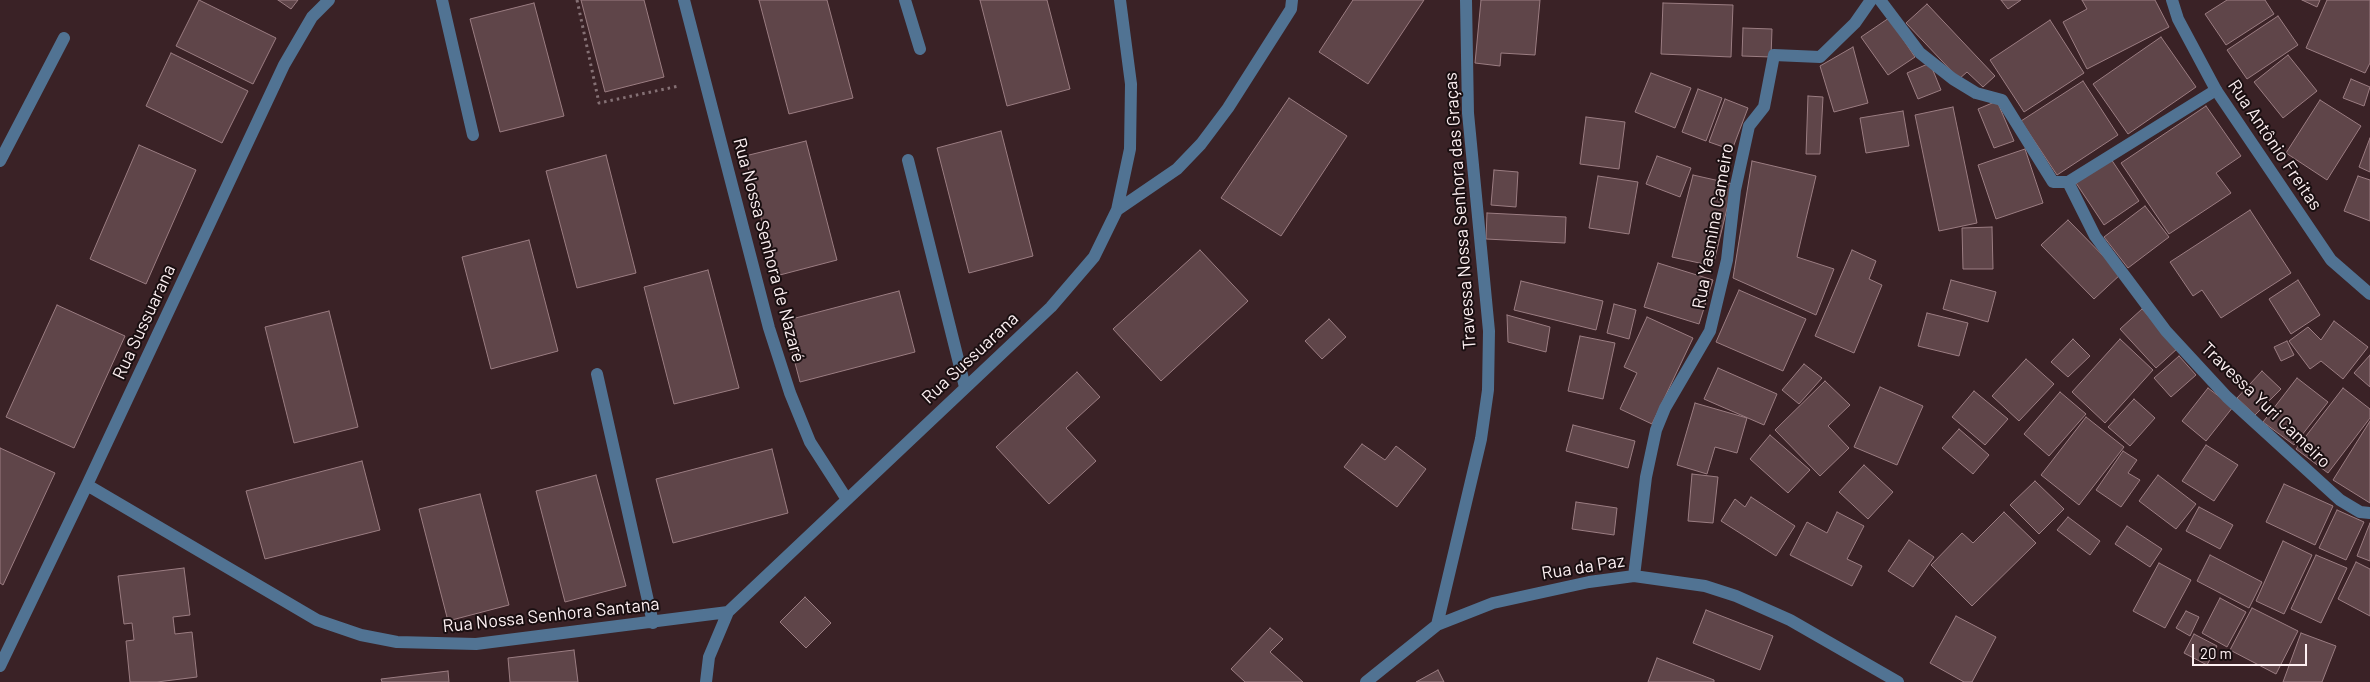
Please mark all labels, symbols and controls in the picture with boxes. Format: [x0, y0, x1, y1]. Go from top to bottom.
street label: Travessa Nossa Senhora das Graças [1440, 72, 1480, 350]
street label: Rua Antônio Freitas [2223, 76, 2327, 214]
street label: Rua Nossa Senhora de Nazaré [729, 135, 809, 365]
street label: Rua Yasmina Cameiro [1688, 141, 1738, 311]
street label: Rua Sussuarana [108, 261, 180, 383]
street label: Rua Sussuarana [917, 308, 1023, 408]
street label: Travessa Yuri Cameiro [2197, 338, 2335, 472]
street label: Rua da Paz [1540, 550, 1626, 584]
street label: Rua Nossa Senhora Santana [442, 593, 660, 637]
scale bar [2195, 634, 2310, 666]
text: 20 m [2200, 644, 2232, 662]

